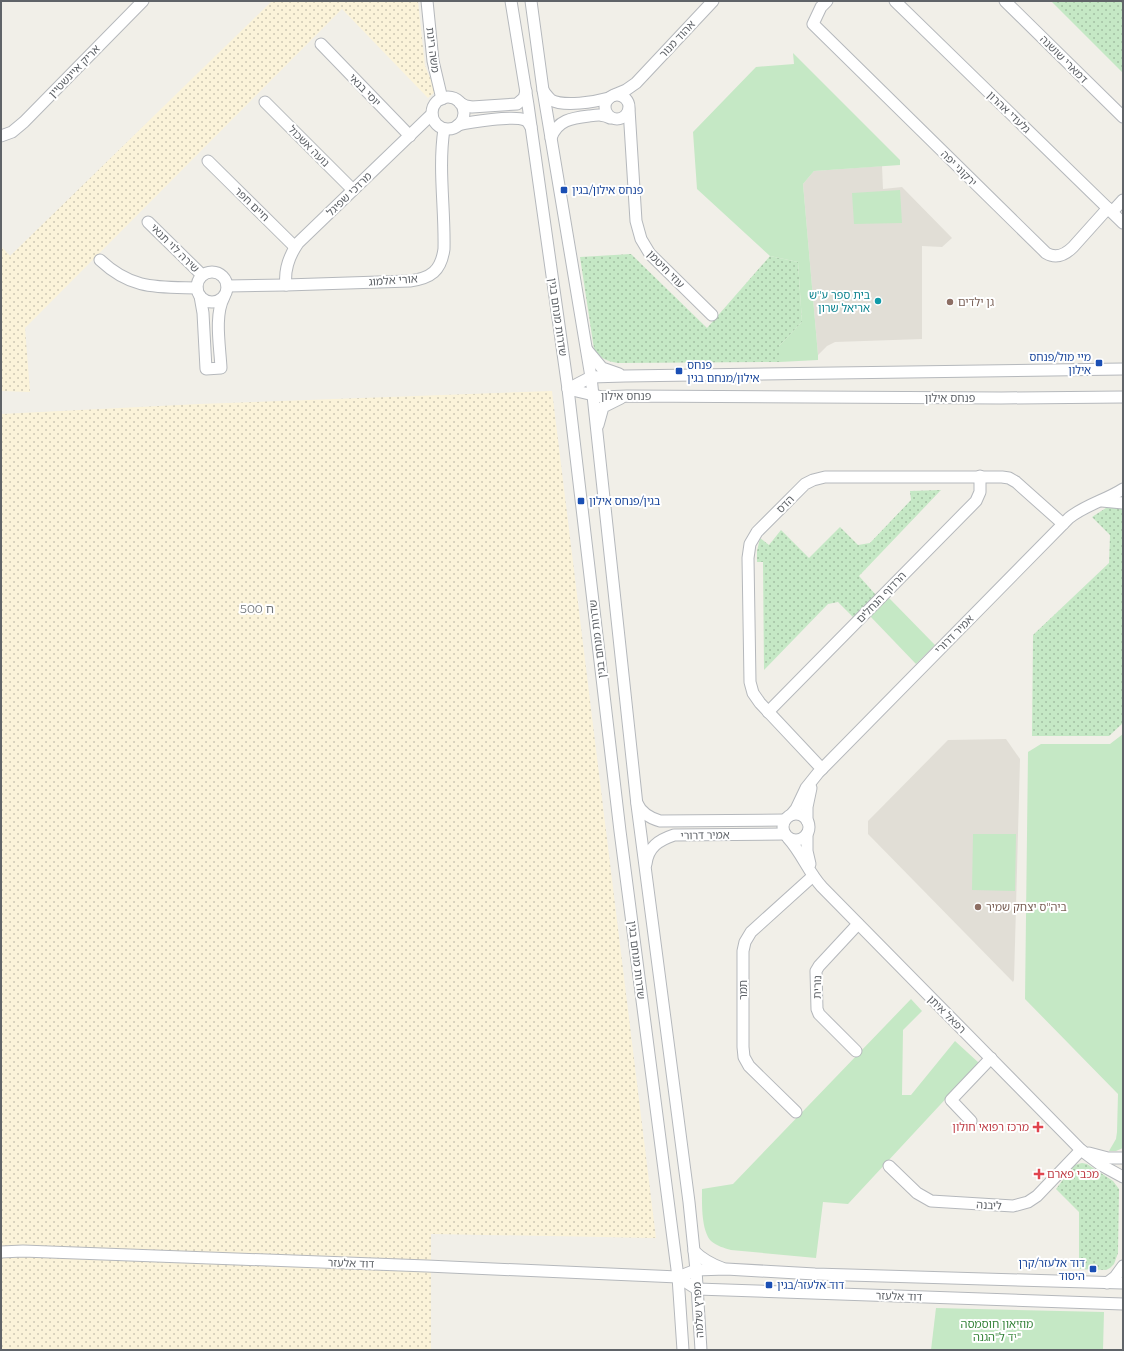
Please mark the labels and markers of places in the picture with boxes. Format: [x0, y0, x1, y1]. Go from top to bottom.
place label: פנחס אילון/בגין [572, 183, 644, 197]
marker: פנחס אילון/בגין [559, 185, 569, 195]
place label: בית ספר ע''ש אריאל שרון [809, 288, 870, 315]
place label: גן ילדים [958, 295, 994, 309]
marker: בית ספר ע''ש אריאל שרון [873, 296, 883, 306]
marker: גן ילדים [945, 297, 955, 307]
place label: מיי מול/פנחס אילון [1029, 350, 1091, 377]
place label: פנחס אילון/מנחם בגין [687, 358, 759, 385]
marker: מיי מול/פנחס אילון [1094, 358, 1104, 368]
marker: פנחס אילון/מנחם בגין [674, 366, 684, 376]
place label: בגין/פנחס אילון [589, 494, 660, 508]
marker: בגין/פנחס אילון [576, 496, 586, 506]
place label: ביה"ס יצחק שמיר [986, 900, 1067, 914]
marker: ביה"ס יצחק שמיר [973, 902, 983, 912]
place label: מרכז רפואי חולון [952, 1120, 1029, 1134]
marker: מרכז רפואי חולון [1032, 1121, 1044, 1133]
place label: מכבי פארם [1047, 1167, 1099, 1181]
marker: מכבי פארם [1034, 1169, 1044, 1179]
place label: דוד אלעזר/קרן היסוד [1018, 1256, 1085, 1283]
marker: דוד אלעזר/קרן היסוד [1088, 1264, 1098, 1274]
place label: דוד אלעזר/בגין [777, 1278, 844, 1292]
marker: דוד אלעזר/בגין [764, 1280, 774, 1290]

